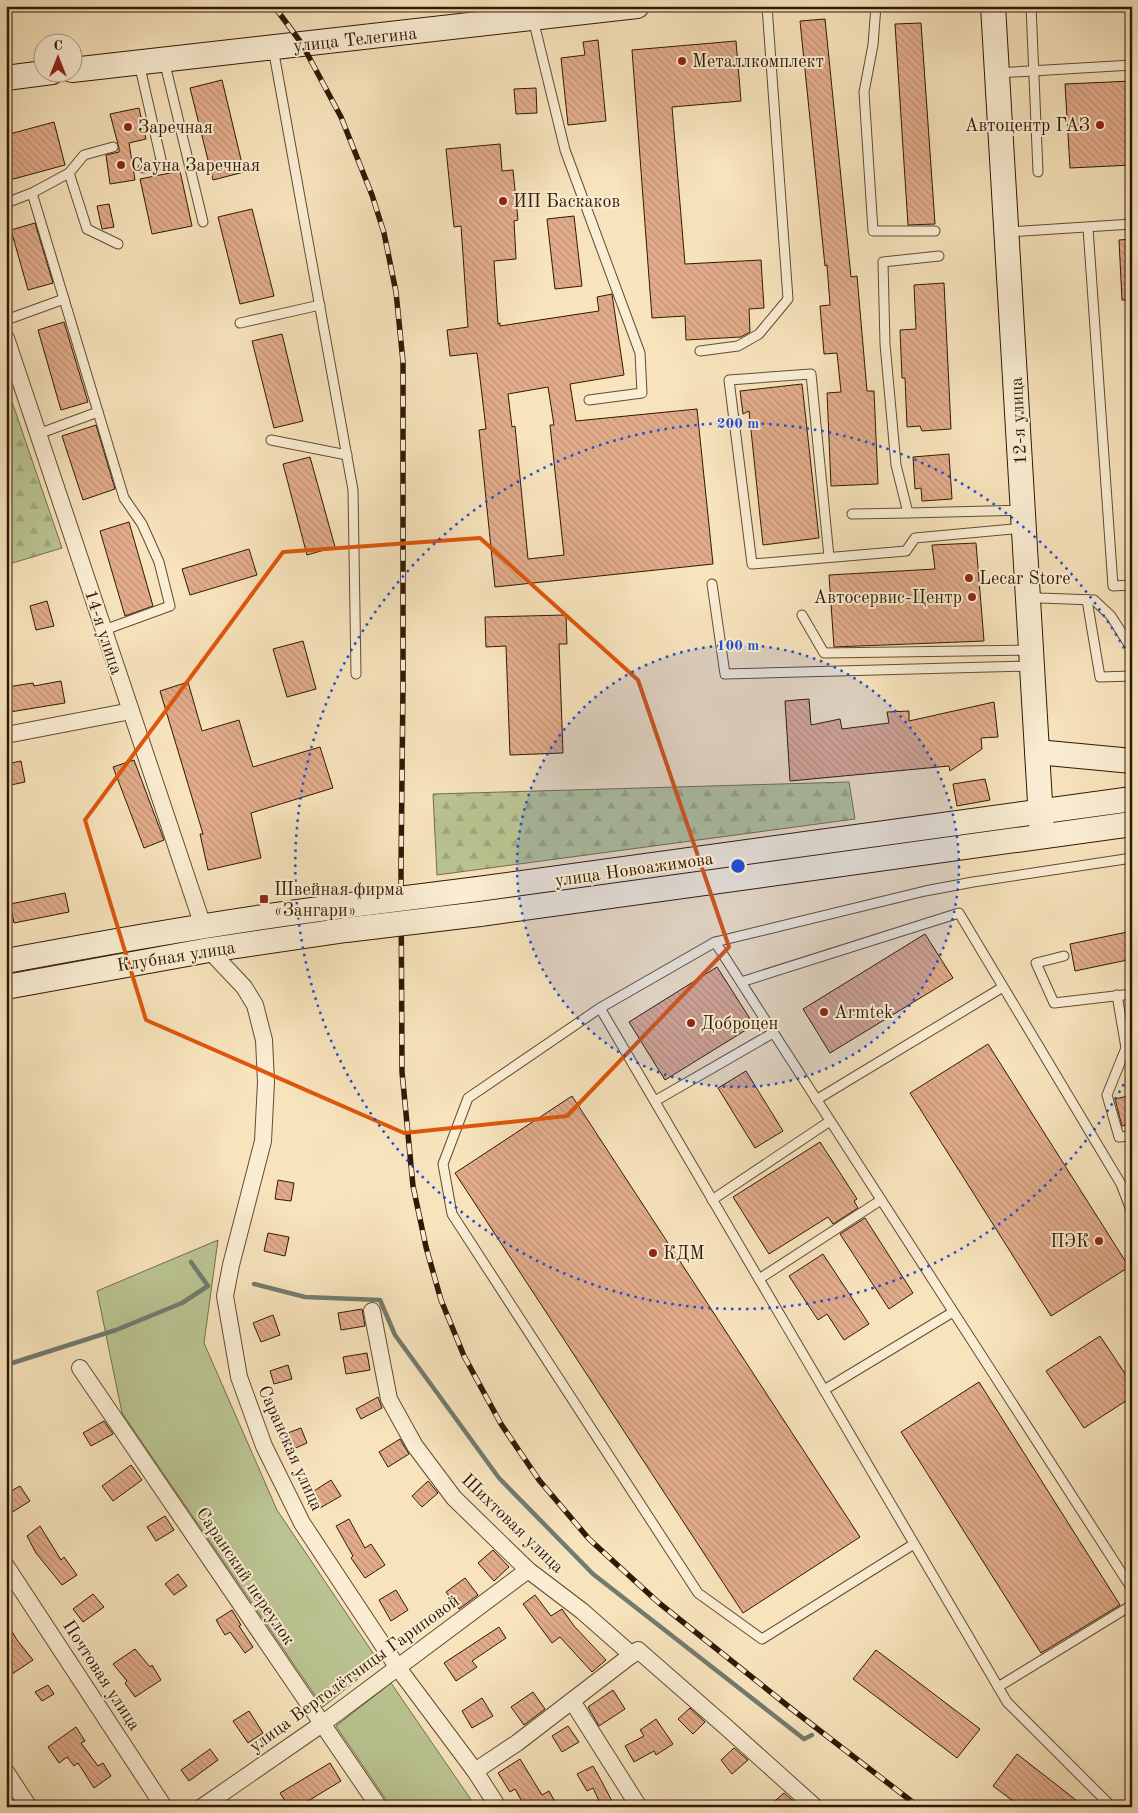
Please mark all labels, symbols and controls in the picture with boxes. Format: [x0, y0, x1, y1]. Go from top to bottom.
street label: улица Телегина [292, 25, 418, 55]
north arrow [32, 32, 82, 82]
text: С [53, 39, 63, 53]
place label: Металлкомплект [692, 53, 824, 71]
marker: Металлкомплект [676, 55, 688, 67]
place label: Автоцентр ГАЗ [965, 117, 1090, 135]
place label: Заречная [138, 119, 213, 137]
marker: Автоцентр ГАЗ [1094, 119, 1106, 131]
marker: Заречная [122, 121, 134, 133]
place label: Сауна Заречная [131, 157, 260, 175]
marker: Сауна Заречная [115, 159, 127, 171]
place label: ИП Баскаков [513, 193, 620, 211]
marker: ИП Баскаков [497, 195, 509, 207]
street label: 12-я улица [1008, 376, 1030, 465]
text: 200 m [717, 417, 759, 432]
place label: Lecar Store [979, 570, 1071, 588]
marker: Lecar Store [963, 572, 975, 584]
street label: 14-я улица [81, 588, 125, 677]
place label: Автосервис-Центр [814, 589, 962, 607]
marker: Автосервис-Центр [966, 591, 978, 603]
text: 100 m [717, 639, 759, 654]
street label: улица Новоажимова [554, 850, 715, 890]
centre of rings [729, 857, 747, 875]
place label: Швейная фирма «Зангари» [274, 881, 404, 920]
marker: Швейная фирма «Зангари» [258, 893, 270, 905]
street label: Клубная улица [116, 939, 237, 975]
place label: Armtek [834, 1004, 893, 1022]
marker: Armtek [818, 1006, 830, 1018]
place label: Доброцен [701, 1015, 779, 1033]
marker: Доброцен [685, 1017, 697, 1029]
place label: ПЭК [1050, 1233, 1089, 1251]
marker: ПЭК [1093, 1235, 1105, 1247]
place label: КДМ [663, 1245, 705, 1263]
marker: КДМ [647, 1247, 659, 1259]
street label: Саранская улица [254, 1383, 326, 1514]
street label: Шихтовая улица [458, 1471, 567, 1577]
street label: Саранский переулок [193, 1505, 298, 1649]
street label: улица Вертолётчицы Гариповой [246, 1592, 463, 1756]
street label: Почтовая улица [59, 1617, 143, 1734]

